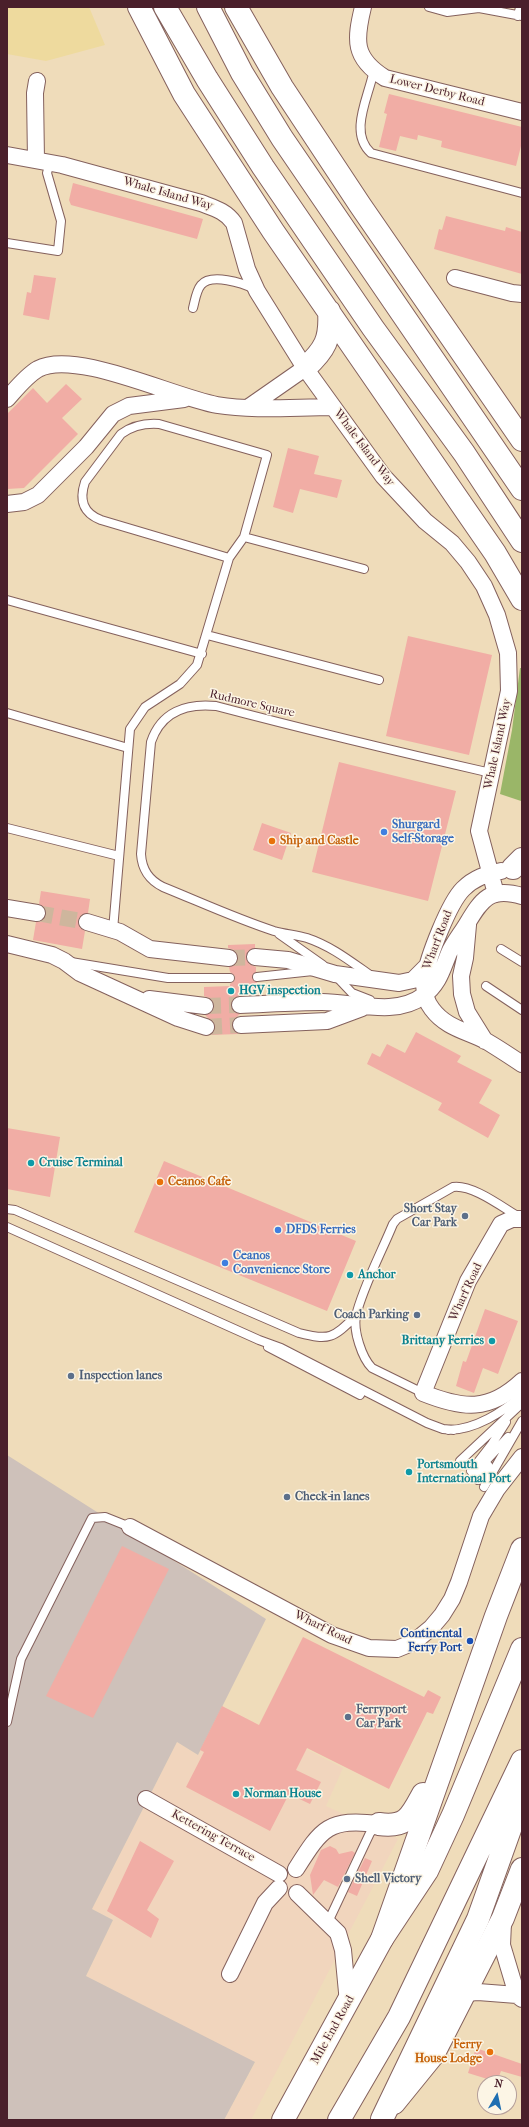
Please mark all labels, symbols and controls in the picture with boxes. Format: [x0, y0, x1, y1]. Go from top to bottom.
street label: Lower Derby Road [388, 72, 486, 110]
street label: Whale Island Way [122, 174, 214, 214]
street label: Whale Island Way [330, 407, 398, 489]
street label: Rudmore Square [208, 687, 296, 721]
street label: Whale Island Way [481, 697, 515, 791]
place label: Shurgard Self-Storage [392, 818, 454, 846]
marker: Shurgard Self-Storage [379, 827, 389, 837]
place label: Ship and Castle [280, 834, 359, 848]
marker: Ship and Castle [267, 836, 277, 846]
street label: Wharf Road [420, 908, 456, 972]
place label: HGV inspection [239, 984, 321, 998]
marker: HGV inspection [226, 986, 236, 996]
place label: Cruise Terminal [39, 1156, 123, 1170]
marker: Cruise Terminal [26, 1158, 36, 1168]
place label: Ceanos Cafe [168, 1175, 231, 1189]
marker: Ceanos Cafe [155, 1177, 165, 1187]
place label: Short Stay Car Park [404, 1202, 457, 1230]
marker: Short Stay Car Park [460, 1211, 470, 1221]
place label: DFDS Ferries [286, 1223, 356, 1237]
marker: DFDS Ferries [273, 1225, 283, 1235]
place label: Ceanos Convenience Store [233, 1249, 330, 1277]
marker: Ceanos Convenience Store [220, 1258, 230, 1268]
street label: Wharf Road [446, 1261, 486, 1323]
place label: Anchor [358, 1268, 396, 1282]
marker: Anchor [345, 1270, 355, 1280]
place label: Coach Parking [334, 1308, 409, 1322]
marker: Coach Parking [412, 1310, 422, 1320]
place label: Brittany Ferries [402, 1334, 484, 1348]
marker: Brittany Ferries [487, 1336, 497, 1346]
place label: Inspection lanes [79, 1369, 162, 1383]
marker: Inspection lanes [66, 1371, 76, 1381]
place label: Portsmouth International Port [417, 1458, 511, 1486]
marker: Portsmouth International Port [404, 1467, 414, 1477]
place label: Check-in lanes [295, 1490, 369, 1504]
marker: Check-in lanes [282, 1492, 292, 1502]
street label: Wharf Road [292, 1608, 354, 1648]
place label: Continental Ferry Port [400, 1627, 462, 1655]
marker: Continental Ferry Port [465, 1636, 475, 1646]
place label: Ferryport Car Park [356, 1703, 407, 1731]
marker: Ferryport Car Park [343, 1712, 353, 1722]
place label: Norman House [244, 1787, 322, 1801]
marker: Norman House [231, 1789, 241, 1799]
street label: Kettering Terrace [169, 1807, 257, 1865]
place label: Shell Victory [355, 1872, 421, 1886]
marker: Shell Victory [342, 1874, 352, 1884]
street label: Mile End Road [308, 1993, 358, 2067]
place label: Ferry House Lodge [415, 2038, 482, 2066]
marker: Ferry House Lodge [485, 2047, 495, 2057]
north arrow [477, 2075, 517, 2115]
text: N [494, 2077, 504, 2091]

